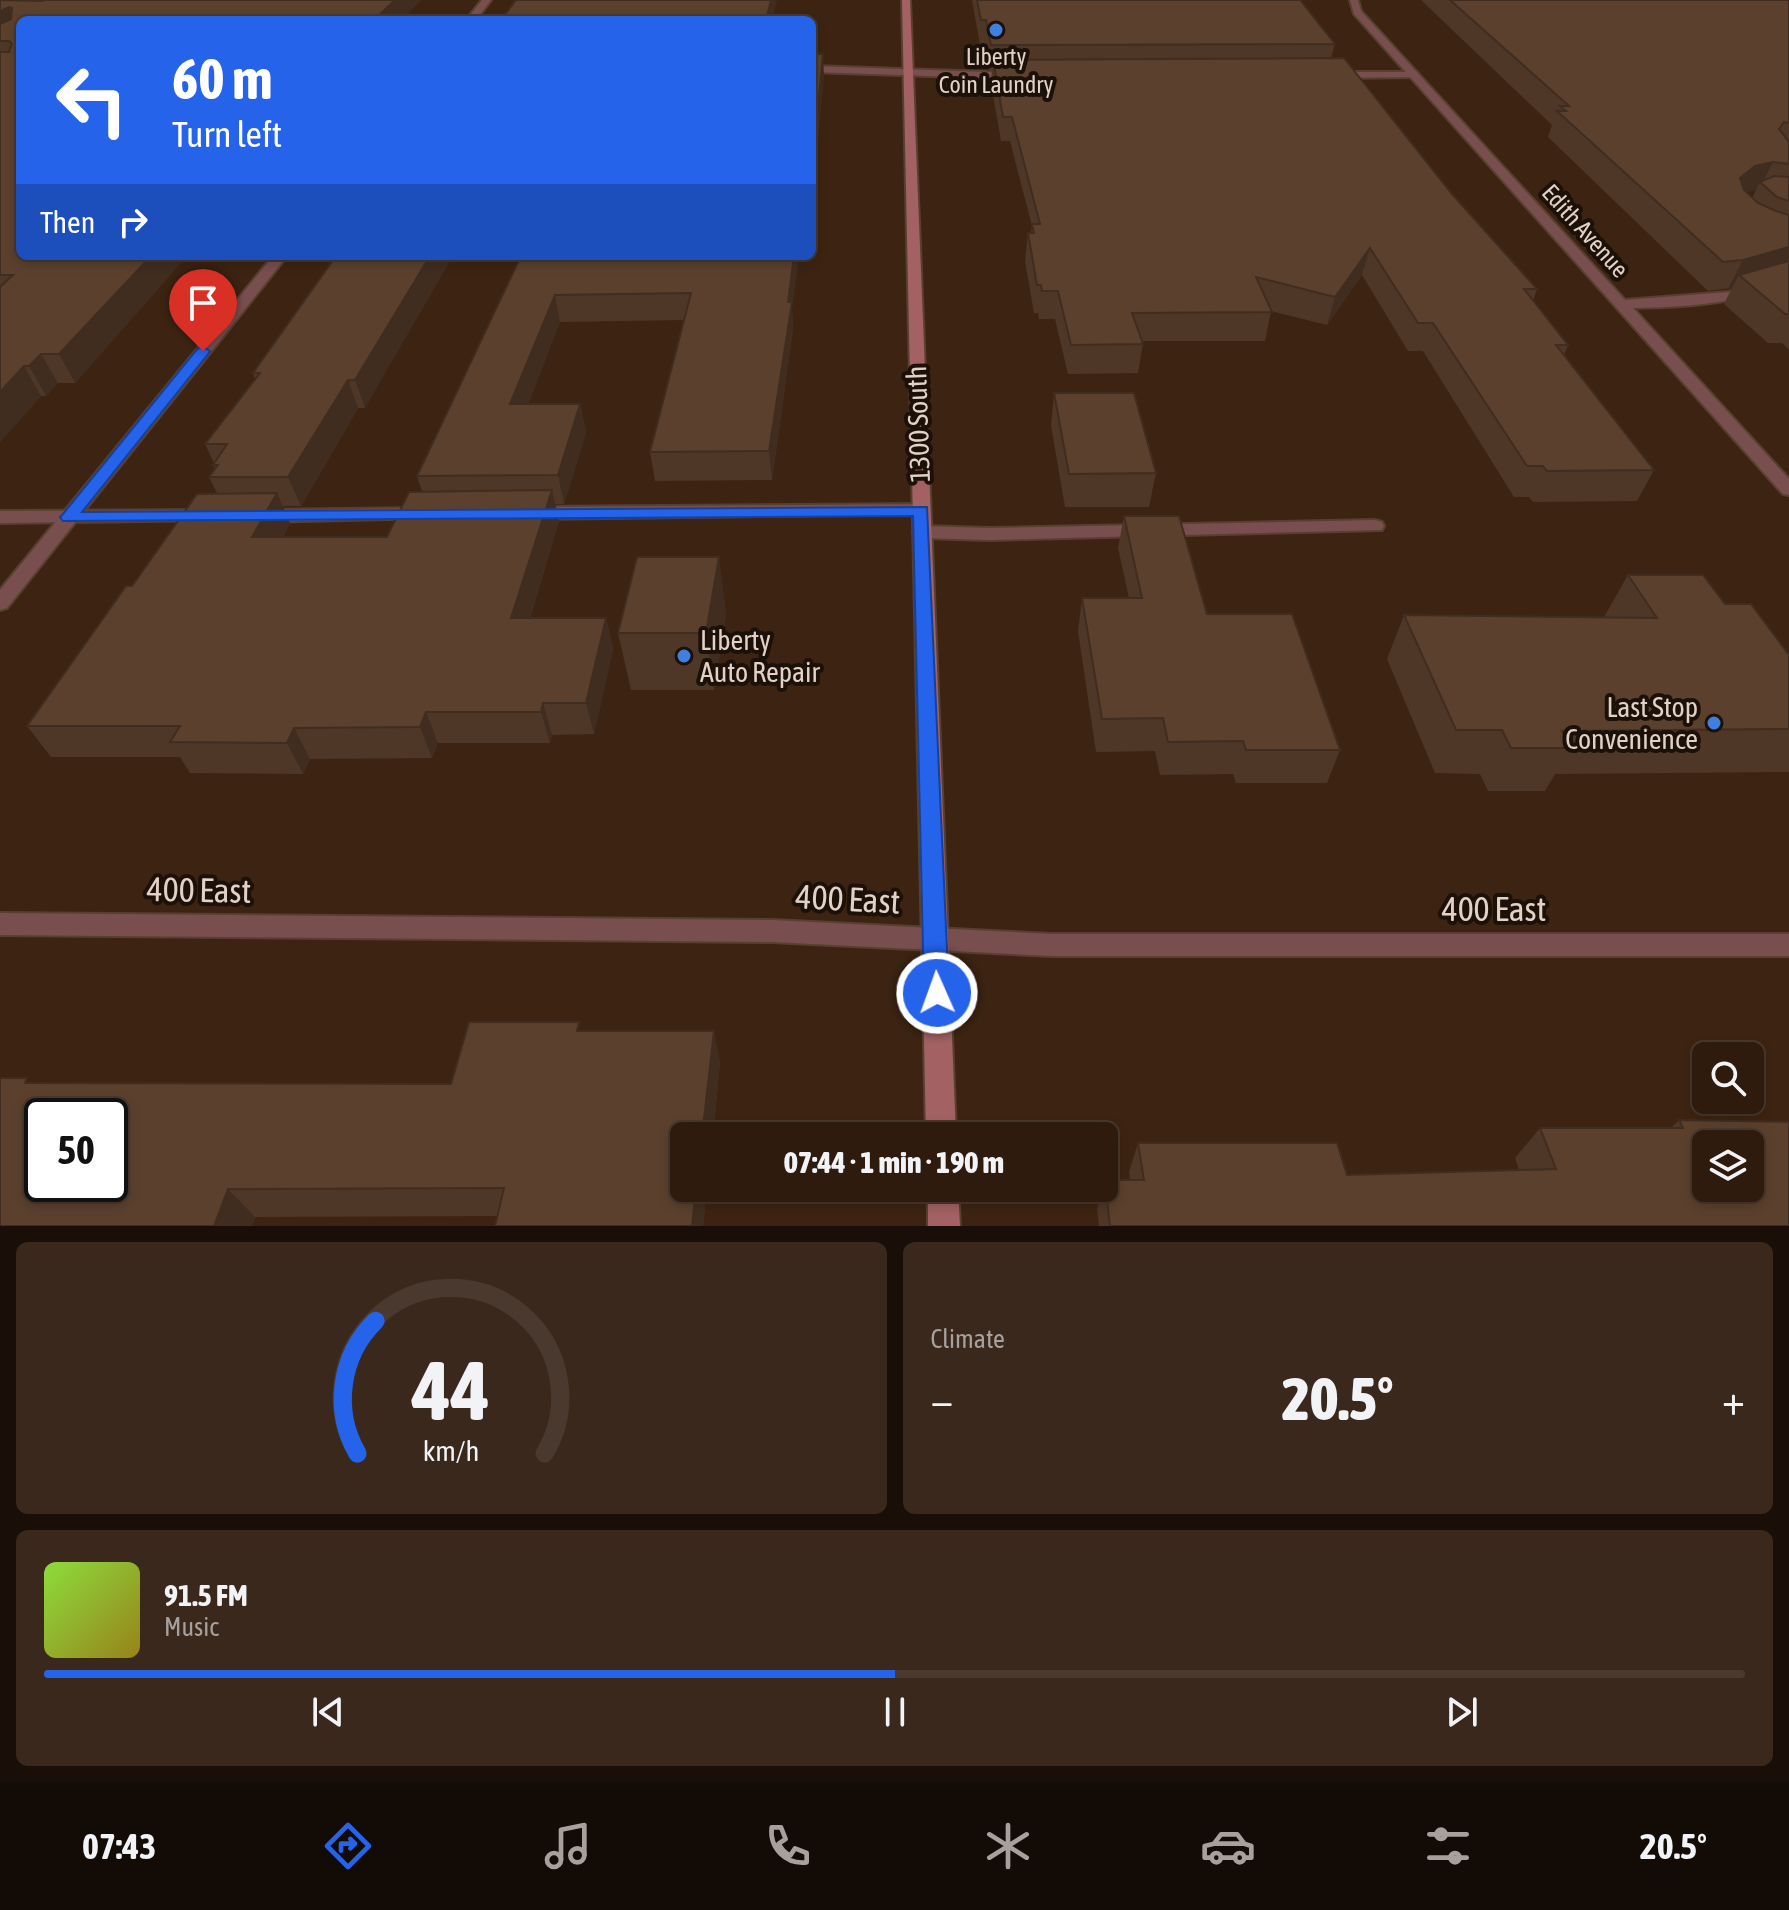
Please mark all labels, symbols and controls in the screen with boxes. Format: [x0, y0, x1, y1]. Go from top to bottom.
marker: Liberty Coin Laundry [987, 21, 1005, 39]
place label: Liberty Coin Laundry [939, 43, 1053, 98]
text: 60 m [172, 47, 273, 111]
icon: left [40, 48, 144, 152]
text: Turn left [172, 113, 282, 155]
street label: Edith Avenue [1537, 179, 1634, 283]
icon: right [111, 200, 155, 244]
text: Then [40, 205, 95, 239]
pin [169, 269, 237, 351]
icon: arrive [181, 281, 225, 325]
street label: 1300 South [900, 365, 936, 483]
place label: Liberty Auto Repair [700, 624, 820, 688]
marker: Liberty Auto Repair [675, 647, 693, 665]
place label: Last Stop Convenience [1565, 691, 1698, 755]
marker: Last Stop Convenience [1705, 714, 1723, 732]
street label: 400 East [146, 869, 252, 910]
street label: 400 East [795, 876, 901, 921]
street label: 400 East [1442, 889, 1546, 928]
position arrow [895, 951, 979, 1035]
map controls [1692, 1042, 1764, 1202]
button: search [1692, 1042, 1764, 1114]
speed limit sign: 50 [24, 1098, 128, 1202]
button: layers [1692, 1130, 1764, 1202]
text: 07:44 · 1 min · 190 m [784, 1145, 1004, 1179]
text: Climate [931, 1324, 1005, 1354]
text: 44 [411, 1342, 490, 1438]
text: 20.5° [1282, 1364, 1394, 1433]
text: − [931, 1374, 953, 1424]
text: + [1722, 1374, 1745, 1424]
text: km/h [423, 1434, 480, 1467]
text: 91.5 FM [164, 1578, 248, 1612]
text: Music [164, 1612, 219, 1642]
icon: previous [306, 1690, 350, 1734]
icon: pause [873, 1690, 917, 1734]
icon: next [1440, 1690, 1484, 1734]
icon: directions [320, 1818, 376, 1874]
icon: music [540, 1818, 596, 1874]
icon: phone [760, 1818, 816, 1874]
icon: climate [980, 1818, 1036, 1874]
icon: car [1200, 1818, 1256, 1874]
icon: filters [1420, 1818, 1476, 1874]
text: 07:43 [82, 1825, 156, 1867]
text: 20.5° [1640, 1825, 1707, 1867]

